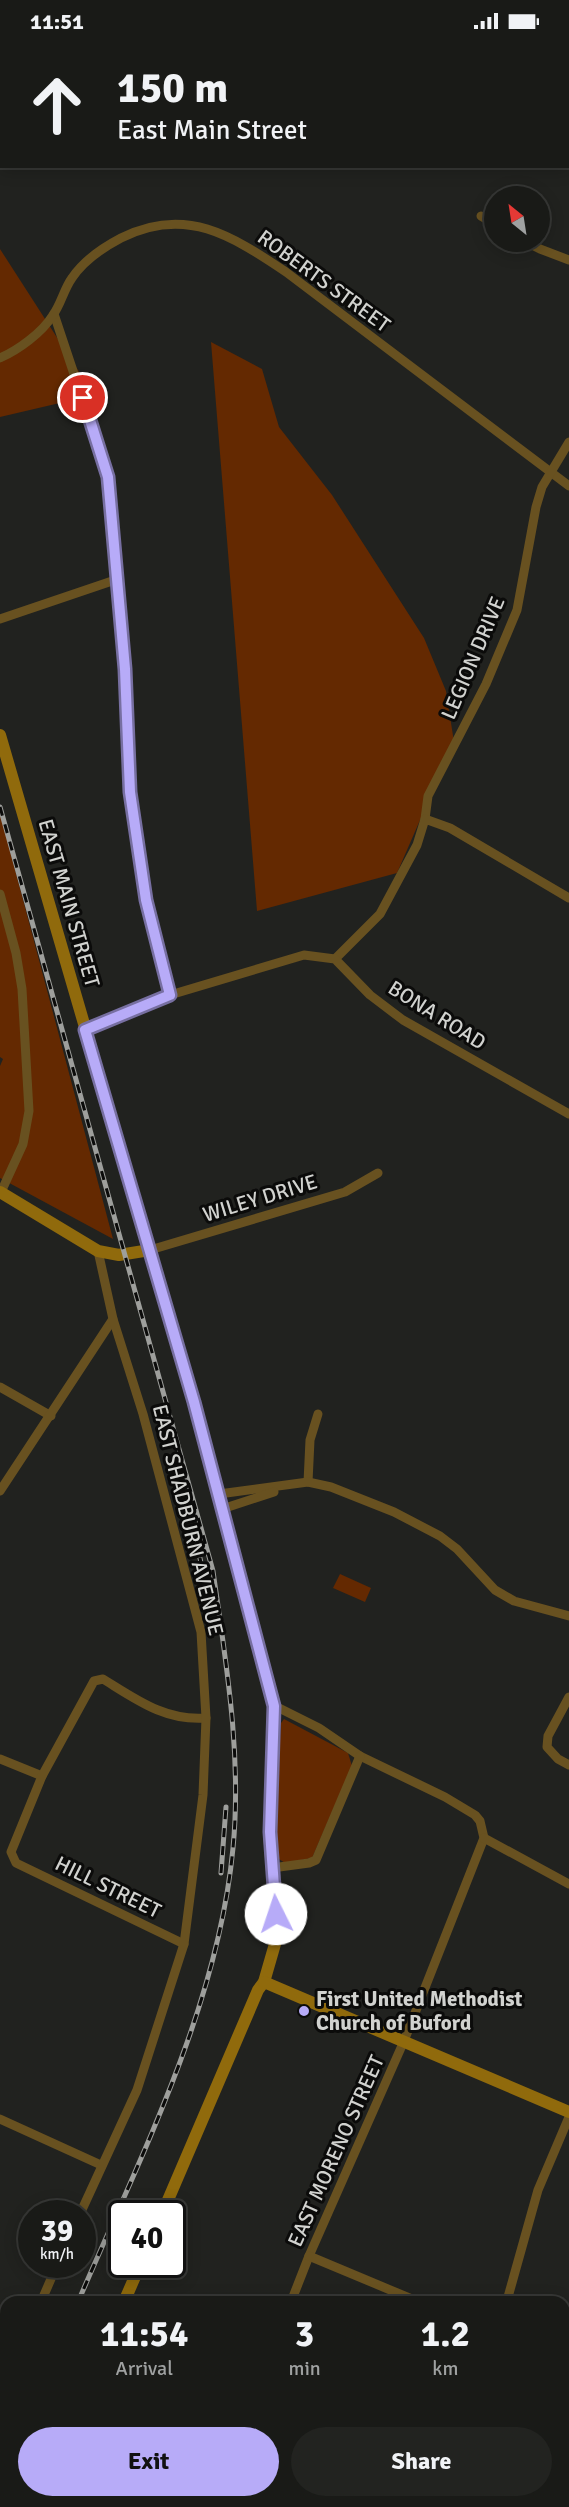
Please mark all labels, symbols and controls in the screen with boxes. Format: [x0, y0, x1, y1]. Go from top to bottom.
text: 11:51 [30, 8, 84, 35]
text: 150 m [117, 63, 228, 114]
icon: ahead [18, 66, 96, 144]
text: East Main Street [117, 114, 307, 147]
north arrow [484, 186, 550, 252]
map controls [484, 186, 550, 252]
street label: ROBERTS STREET [253, 224, 396, 338]
pin [57, 372, 108, 423]
icon: arrive [66, 381, 99, 414]
street label: LEGION DRIVE [435, 593, 511, 723]
street label: EAST MAIN STREET [33, 816, 106, 991]
street label: BONA ROAD [383, 975, 491, 1055]
street label: WILEY DRIVE [200, 1168, 320, 1228]
street label: EAST SHADBURN AVENUE [147, 1402, 229, 1638]
street label: HILL STREET [51, 1850, 166, 1924]
position arrow [244, 1882, 308, 1946]
place label: First United Methodist Church of Buford [316, 1986, 522, 2036]
marker: First United Methodist Church of Buford [297, 2004, 311, 2018]
street label: EAST MORENO STREET [282, 2051, 390, 2251]
speed limit sign: 40 [108, 2200, 186, 2278]
text: 39 [41, 2213, 73, 2250]
text: km/h [40, 2245, 74, 2263]
text: 11:54 [100, 2312, 188, 2357]
text: 3 [295, 2312, 314, 2357]
text: 1.2 [421, 2312, 470, 2357]
text: Arrival [115, 2356, 173, 2381]
text: min [288, 2356, 321, 2381]
text: km [432, 2356, 458, 2381]
button: Exit [18, 2427, 279, 2496]
button: Share [291, 2427, 552, 2496]

